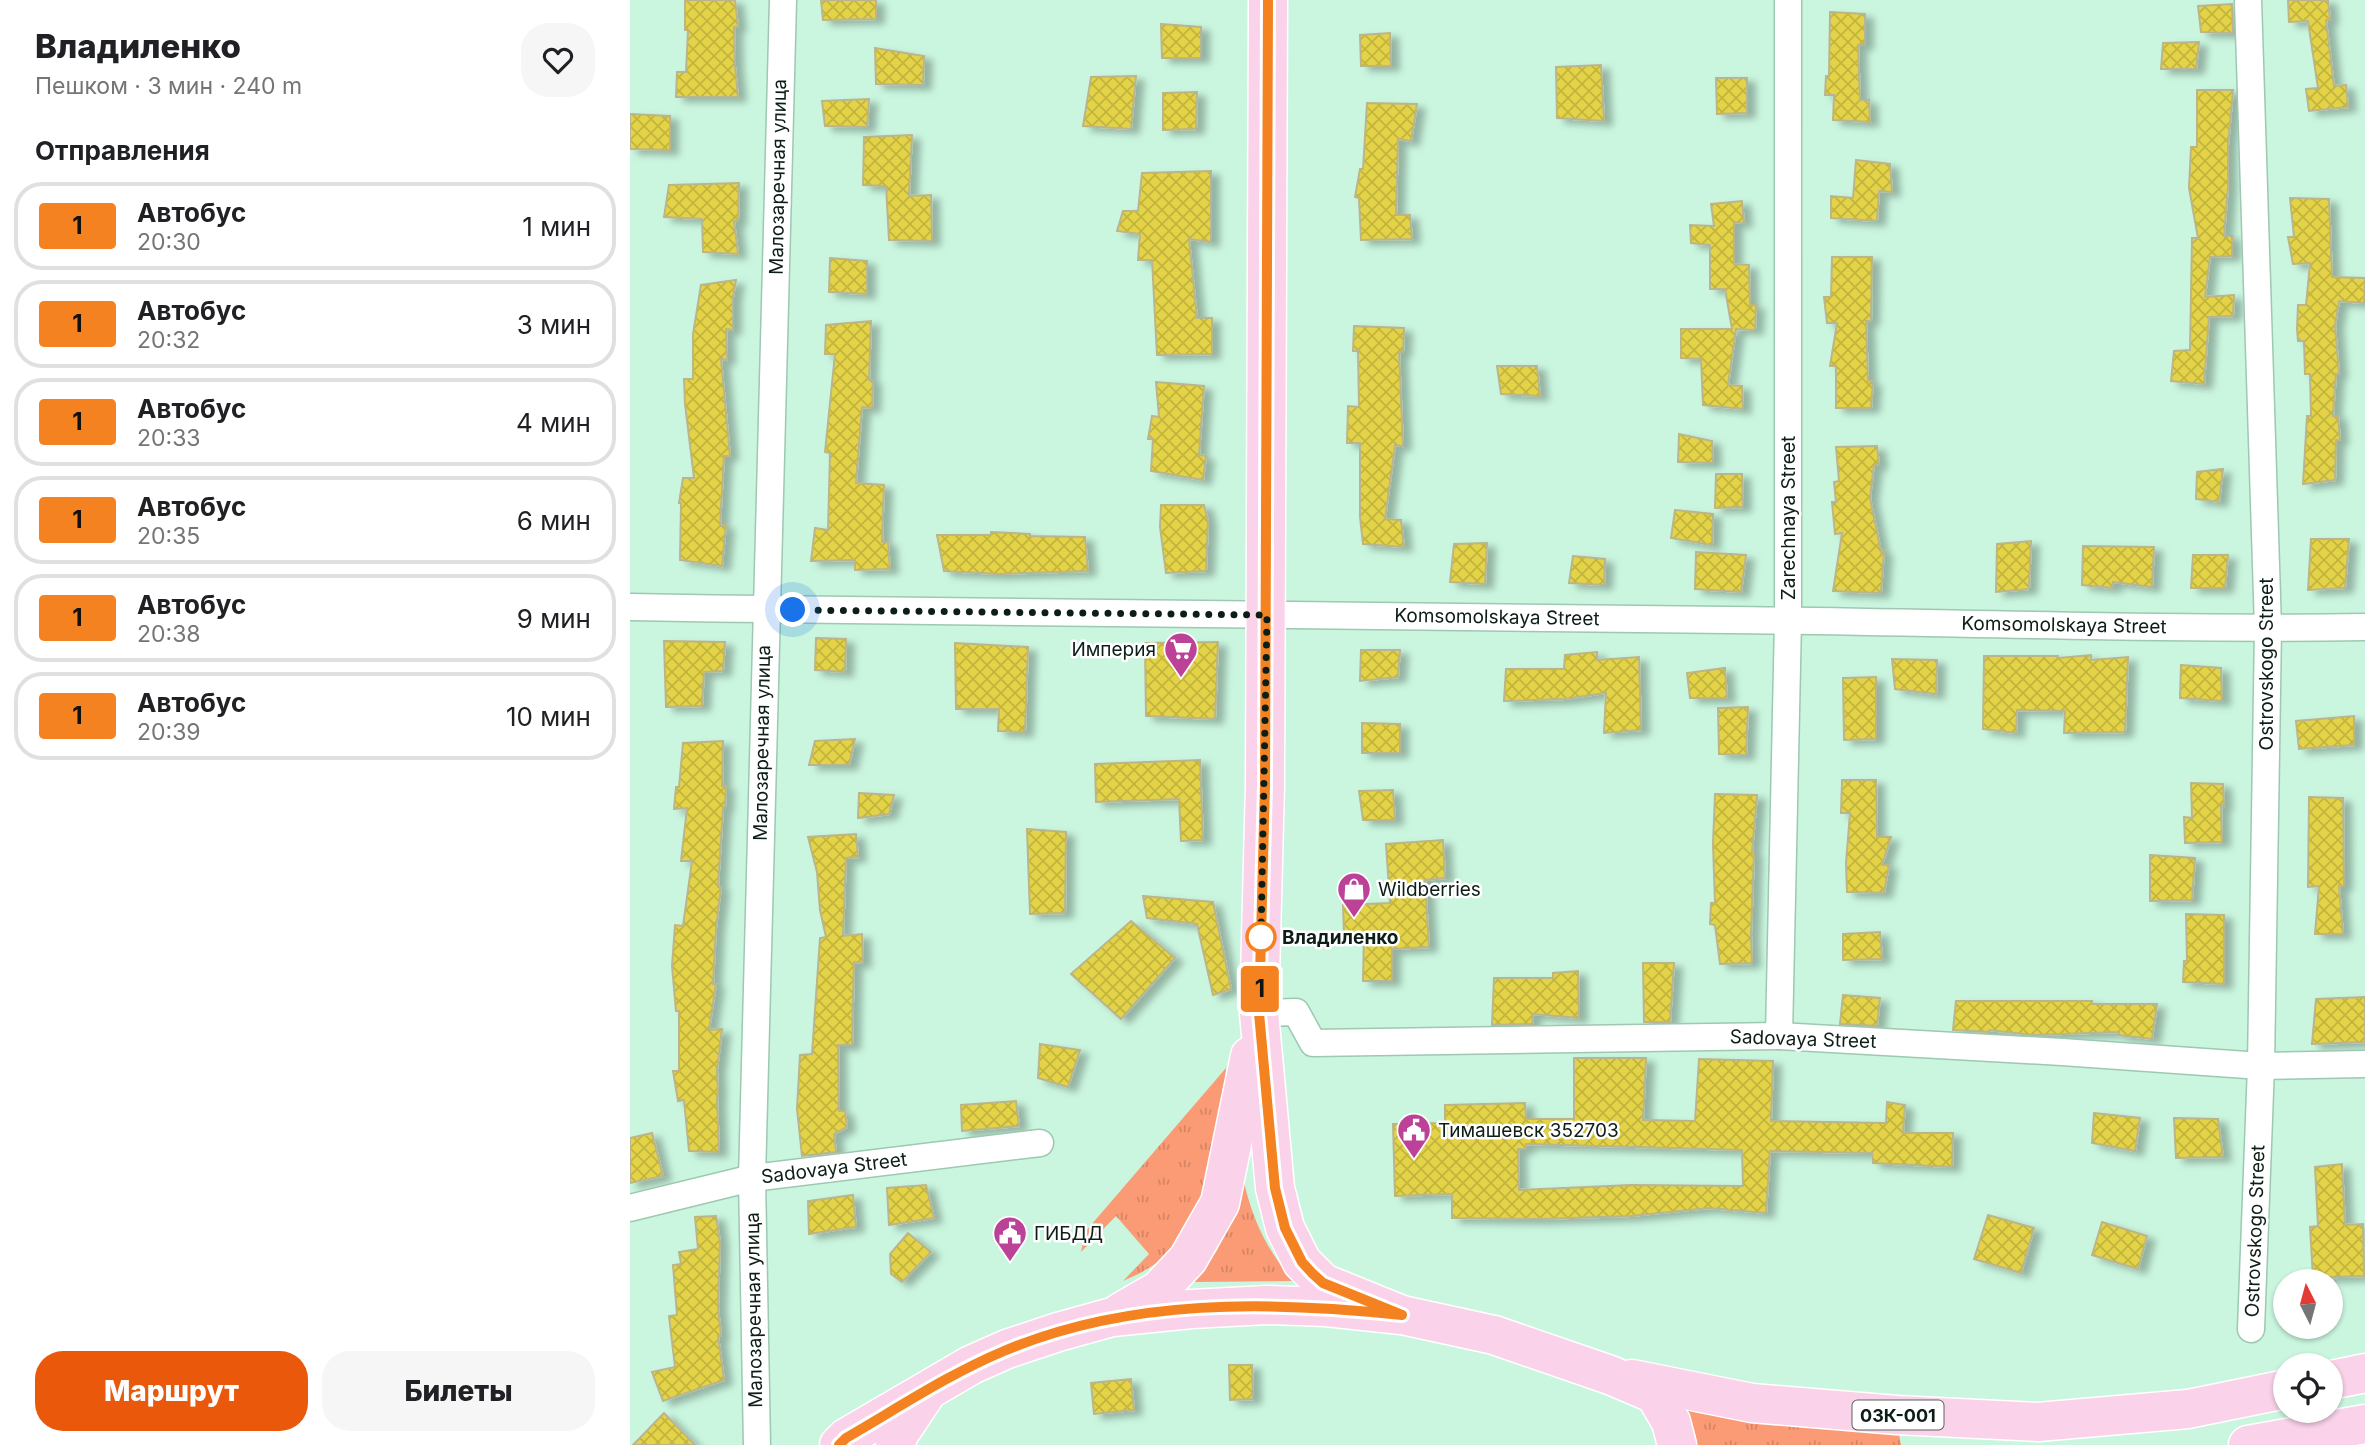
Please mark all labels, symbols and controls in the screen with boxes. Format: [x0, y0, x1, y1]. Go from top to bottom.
button: heart [521, 23, 595, 97]
text: Владиленко [35, 26, 241, 66]
text: Пешком · 3 мин · 240 m [35, 72, 302, 100]
street label: Малозаречная улица [765, 79, 791, 275]
text: Отправления [35, 135, 210, 166]
text: Автобус [137, 197, 246, 228]
text: 1 [72, 211, 83, 240]
text: 1 мин [522, 211, 591, 242]
text: 20:30 [137, 228, 201, 256]
text: Автобус [137, 295, 246, 326]
text: 1 [72, 309, 83, 338]
text: 3 мин [517, 309, 591, 340]
text: 20:32 [137, 326, 200, 354]
text: Автобус [137, 393, 246, 424]
text: 1 [72, 407, 83, 436]
text: 4 мин [516, 407, 591, 438]
text: 20:33 [137, 424, 201, 452]
street label: Zarechnaya Street [1777, 436, 1800, 600]
text: Автобус [137, 491, 246, 522]
text: 1 [72, 505, 83, 534]
text: 6 мин [517, 505, 591, 536]
text: 20:35 [137, 522, 200, 550]
street label: Ostrovskogo Street [2255, 578, 2278, 750]
text: Автобус [137, 589, 246, 620]
your location [775, 592, 810, 627]
text: 1 [72, 603, 83, 632]
text: 9 мин [517, 603, 591, 634]
street label: Komsomolskaya Street [1394, 604, 1600, 630]
street label: Komsomolskaya Street [1961, 612, 2167, 638]
text: 20:38 [137, 620, 201, 648]
supermarket icon: Империя [1162, 630, 1200, 679]
place label: Империя [1071, 638, 1156, 661]
street label: Малозаречная улица [749, 645, 775, 841]
text: Автобус [137, 687, 246, 718]
text: 1 [72, 701, 83, 730]
text: 10 мин [506, 701, 591, 732]
text: 20:39 [137, 718, 201, 746]
shop icon: Wildberries [1335, 870, 1373, 919]
place label: Wildberries [1378, 878, 1481, 901]
marker: Владиленко [1246, 922, 1276, 952]
place label: Владиленко [1282, 926, 1399, 949]
line badge: 1 [1237, 966, 1283, 1012]
text: 1 [1255, 974, 1265, 1003]
street label: Sadovaya Street [1729, 1025, 1877, 1053]
public building icon: Тимашевск 352703 [1395, 1111, 1433, 1160]
place label: Тимашевск 352703 [1438, 1119, 1619, 1142]
street label: Ostrovskogo Street [2240, 1144, 2270, 1318]
street label: Sadovaya Street [760, 1148, 908, 1188]
street label: Малозаречная улица [741, 1212, 767, 1408]
public building icon: ГИБДД [991, 1214, 1029, 1263]
place label: ГИБДД [1034, 1222, 1103, 1245]
north arrow [2273, 1269, 2343, 1339]
map controls [2273, 1269, 2343, 1423]
button: Маршрут [35, 1351, 308, 1431]
button: Билеты [322, 1351, 595, 1431]
button: locate [2273, 1353, 2343, 1423]
road number: 03К-001 [1852, 1400, 1944, 1430]

